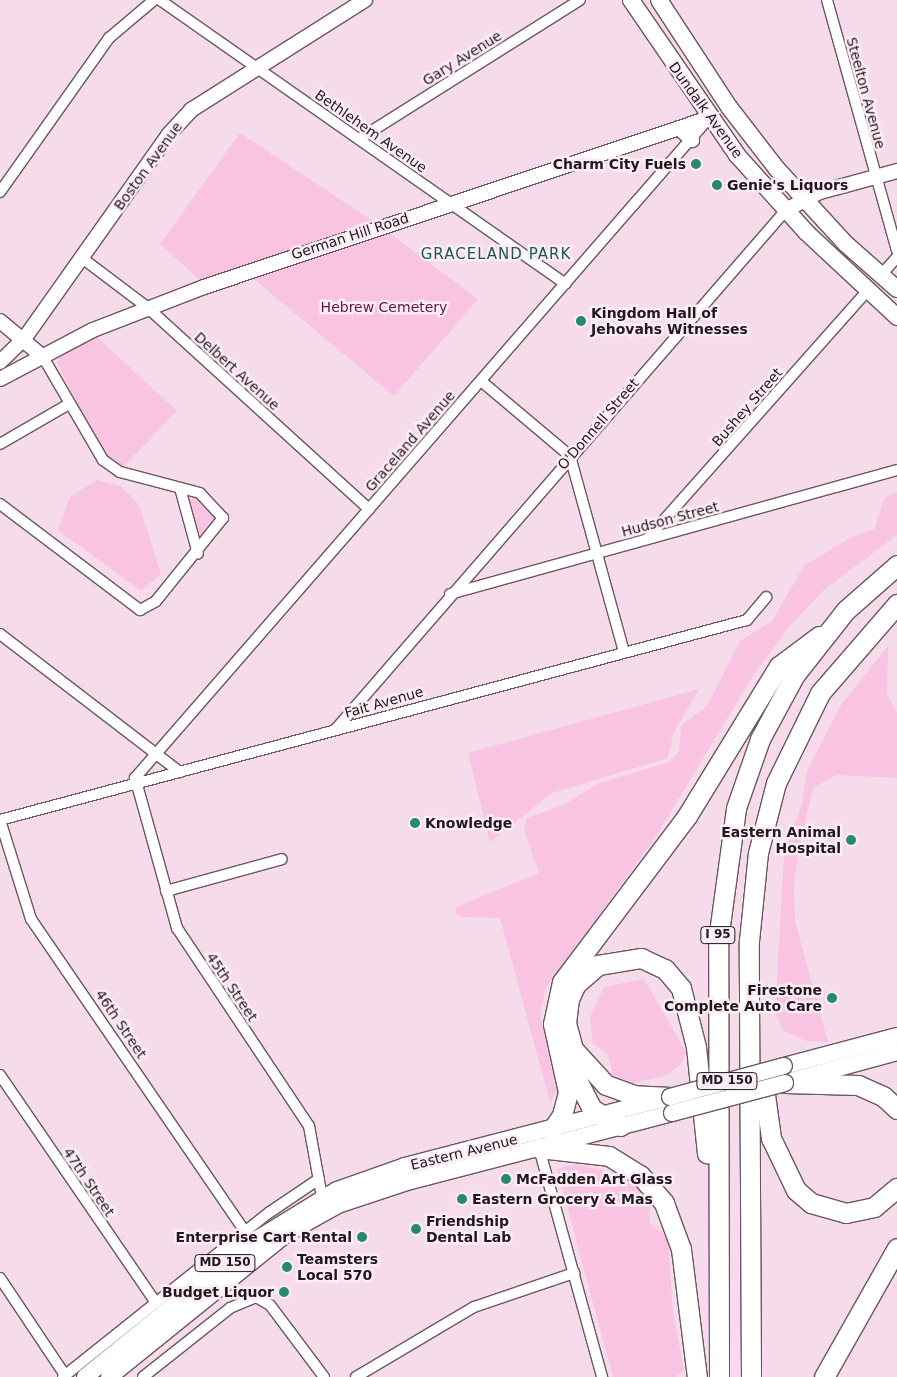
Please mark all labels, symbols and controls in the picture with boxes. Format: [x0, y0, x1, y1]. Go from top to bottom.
street label: Gary Avenue [419, 27, 505, 89]
street label: Steelton Avenue [843, 35, 889, 151]
street label: Dundalk Avenue [666, 59, 746, 161]
street label: Bethlehem Avenue [312, 86, 430, 176]
street label: Boston Avenue [110, 119, 186, 213]
place label: Charm City Fuels [553, 156, 686, 172]
marker: Charm City Fuels [690, 158, 702, 170]
place label: Genie's Liquors [727, 177, 848, 193]
marker: Genie's Liquors [711, 179, 723, 191]
street label: German Hill Road [289, 209, 411, 263]
district label: GRACELAND PARK [419, 246, 573, 264]
park label: Hebrew Cemetery [321, 299, 447, 315]
place label: Kingdom Hall of Jehovahs Witnesses [591, 305, 748, 338]
marker: Kingdom Hall of Jehovahs Witnesses [575, 315, 587, 327]
street label: Delbert Avenue [191, 328, 283, 414]
street label: Bushey Street [708, 364, 786, 450]
street label: O'Donnell Street [554, 375, 642, 473]
street label: Graceland Avenue [362, 387, 458, 495]
street label: Hudson Street [620, 498, 720, 540]
street label: Fait Avenue [343, 683, 425, 721]
place label: Knowledge [425, 815, 512, 831]
marker: Knowledge [409, 817, 421, 829]
place label: Eastern Animal Hospital [721, 824, 841, 856]
marker: Eastern Animal Hospital [845, 834, 857, 846]
road number: I 95 [699, 926, 737, 944]
street label: 45th Street [203, 949, 261, 1025]
place label: Firestone Complete Auto Care [664, 982, 822, 1014]
street label: 46th Street [92, 986, 150, 1062]
marker: Firestone Complete Auto Care [826, 992, 838, 1004]
road number: MD 150 [696, 1072, 758, 1090]
street label: Eastern Avenue [409, 1131, 519, 1173]
street label: 47th Street [60, 1144, 118, 1220]
place label: McFadden Art Glass [516, 1171, 673, 1187]
marker: McFadden Art Glass [500, 1173, 512, 1185]
place label: Eastern Grocery & Mas [472, 1191, 653, 1207]
marker: Eastern Grocery & Mas [456, 1193, 468, 1205]
place label: Friendship Dental Lab [426, 1213, 511, 1246]
marker: Friendship Dental Lab [410, 1223, 422, 1235]
place label: Enterprise Cart Rental [176, 1229, 352, 1245]
marker: Enterprise Cart Rental [356, 1231, 368, 1243]
place label: Teamsters Local 570 [297, 1251, 378, 1284]
road number: MD 150 [194, 1254, 256, 1272]
marker: Teamsters Local 570 [281, 1261, 293, 1273]
place label: Budget Liquor [162, 1284, 274, 1300]
marker: Budget Liquor [278, 1286, 290, 1298]

